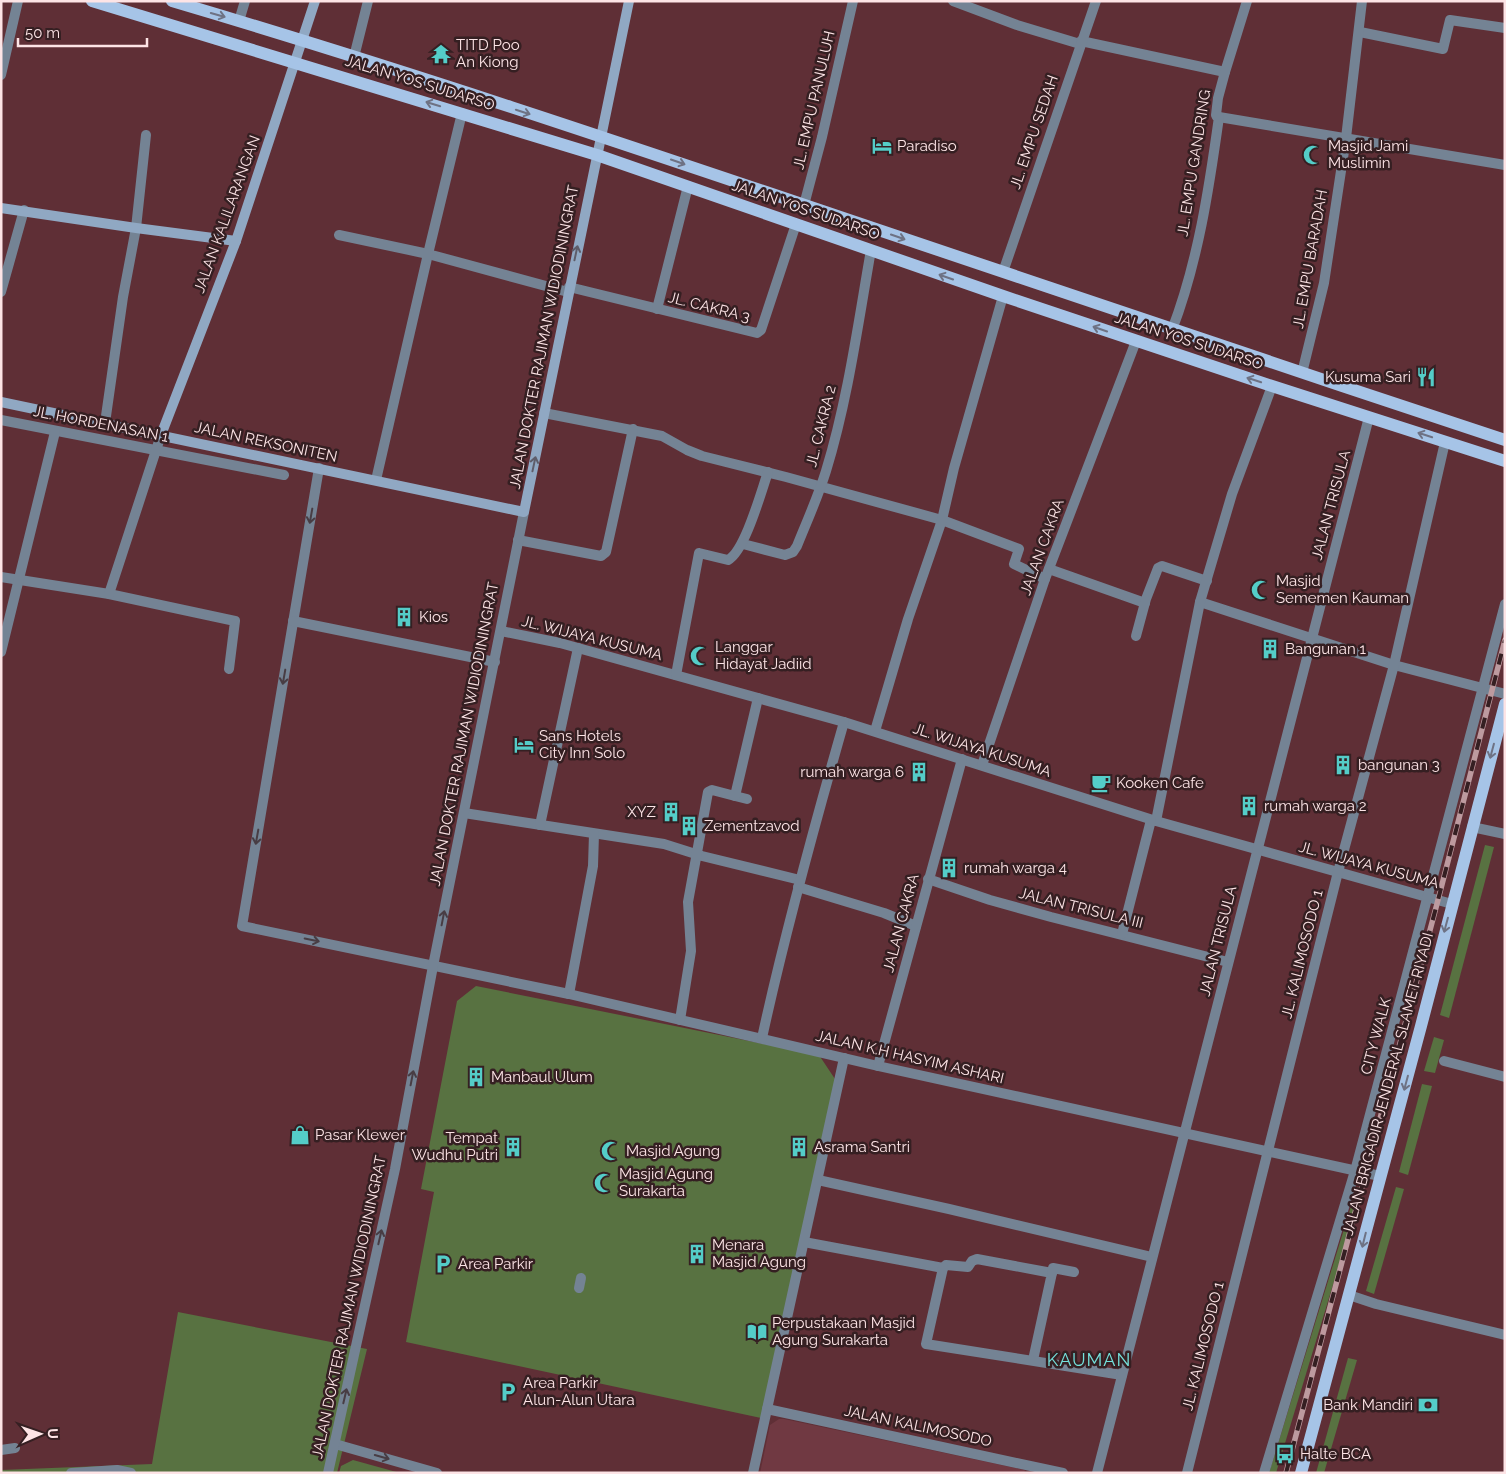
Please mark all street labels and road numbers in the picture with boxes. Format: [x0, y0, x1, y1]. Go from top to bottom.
street label: JL. EMPU PANULUH [789, 29, 839, 171]
street label: JALAN YOS SUDARSO [343, 52, 497, 114]
street label: JL. EMPU SEDAH [1006, 73, 1062, 191]
street label: JL. EMPU GANDRING [1174, 88, 1214, 238]
street label: JALAN KALILARANGAN [190, 133, 264, 295]
street label: JALAN YOS SUDARSO [730, 176, 882, 244]
street label: JALAN DOKTER RAJIMAN WIDIODININGRAT [506, 184, 582, 490]
street label: JL. EMPU BARADAH [1289, 188, 1331, 330]
street label: JL. CAKRA 3 [666, 288, 752, 326]
street label: JALAN YOS SUDARSO [1112, 308, 1266, 374]
street label: JL. CAKRA 2 [802, 383, 840, 469]
street label: JL. HORDENASAN 1 [32, 402, 171, 446]
street label: JALAN REKSONITEN [193, 418, 339, 466]
street label: JALAN TRISULA [1308, 448, 1354, 562]
street label: JALAN CAKRA [1016, 496, 1068, 598]
street label: JALAN DOKTER RAJIMAN WIDIODININGRAT [426, 581, 502, 887]
street label: JL. WIJAYA KUSUMA [520, 612, 664, 664]
street label: JL. WIJAYA KUSUMA [911, 719, 1053, 781]
street label: JL. WIJAYA KUSUMA [1297, 838, 1441, 892]
street label: JALAN CAKRA [879, 872, 923, 974]
street label: JALAN TRISULA III [1017, 884, 1145, 932]
street label: JALAN TRISULA [1196, 884, 1240, 998]
street label: JL. KALIMOSODO 1 [1277, 887, 1327, 1020]
street label: JALAN BRIGADIR JENDERAL SLAMET RIYADI [1339, 931, 1437, 1237]
street label: CITY WALK [1357, 995, 1395, 1076]
street label: JALAN K.H HASYIM ASHARI [814, 1027, 1006, 1087]
street label: JALAN DOKTER RAJIMAN WIDIODININGRAT [308, 1154, 390, 1460]
street label: JL. KALIMOSODO 1 [1178, 1279, 1228, 1412]
street label: JALAN KALIMOSODO [843, 1402, 993, 1450]

